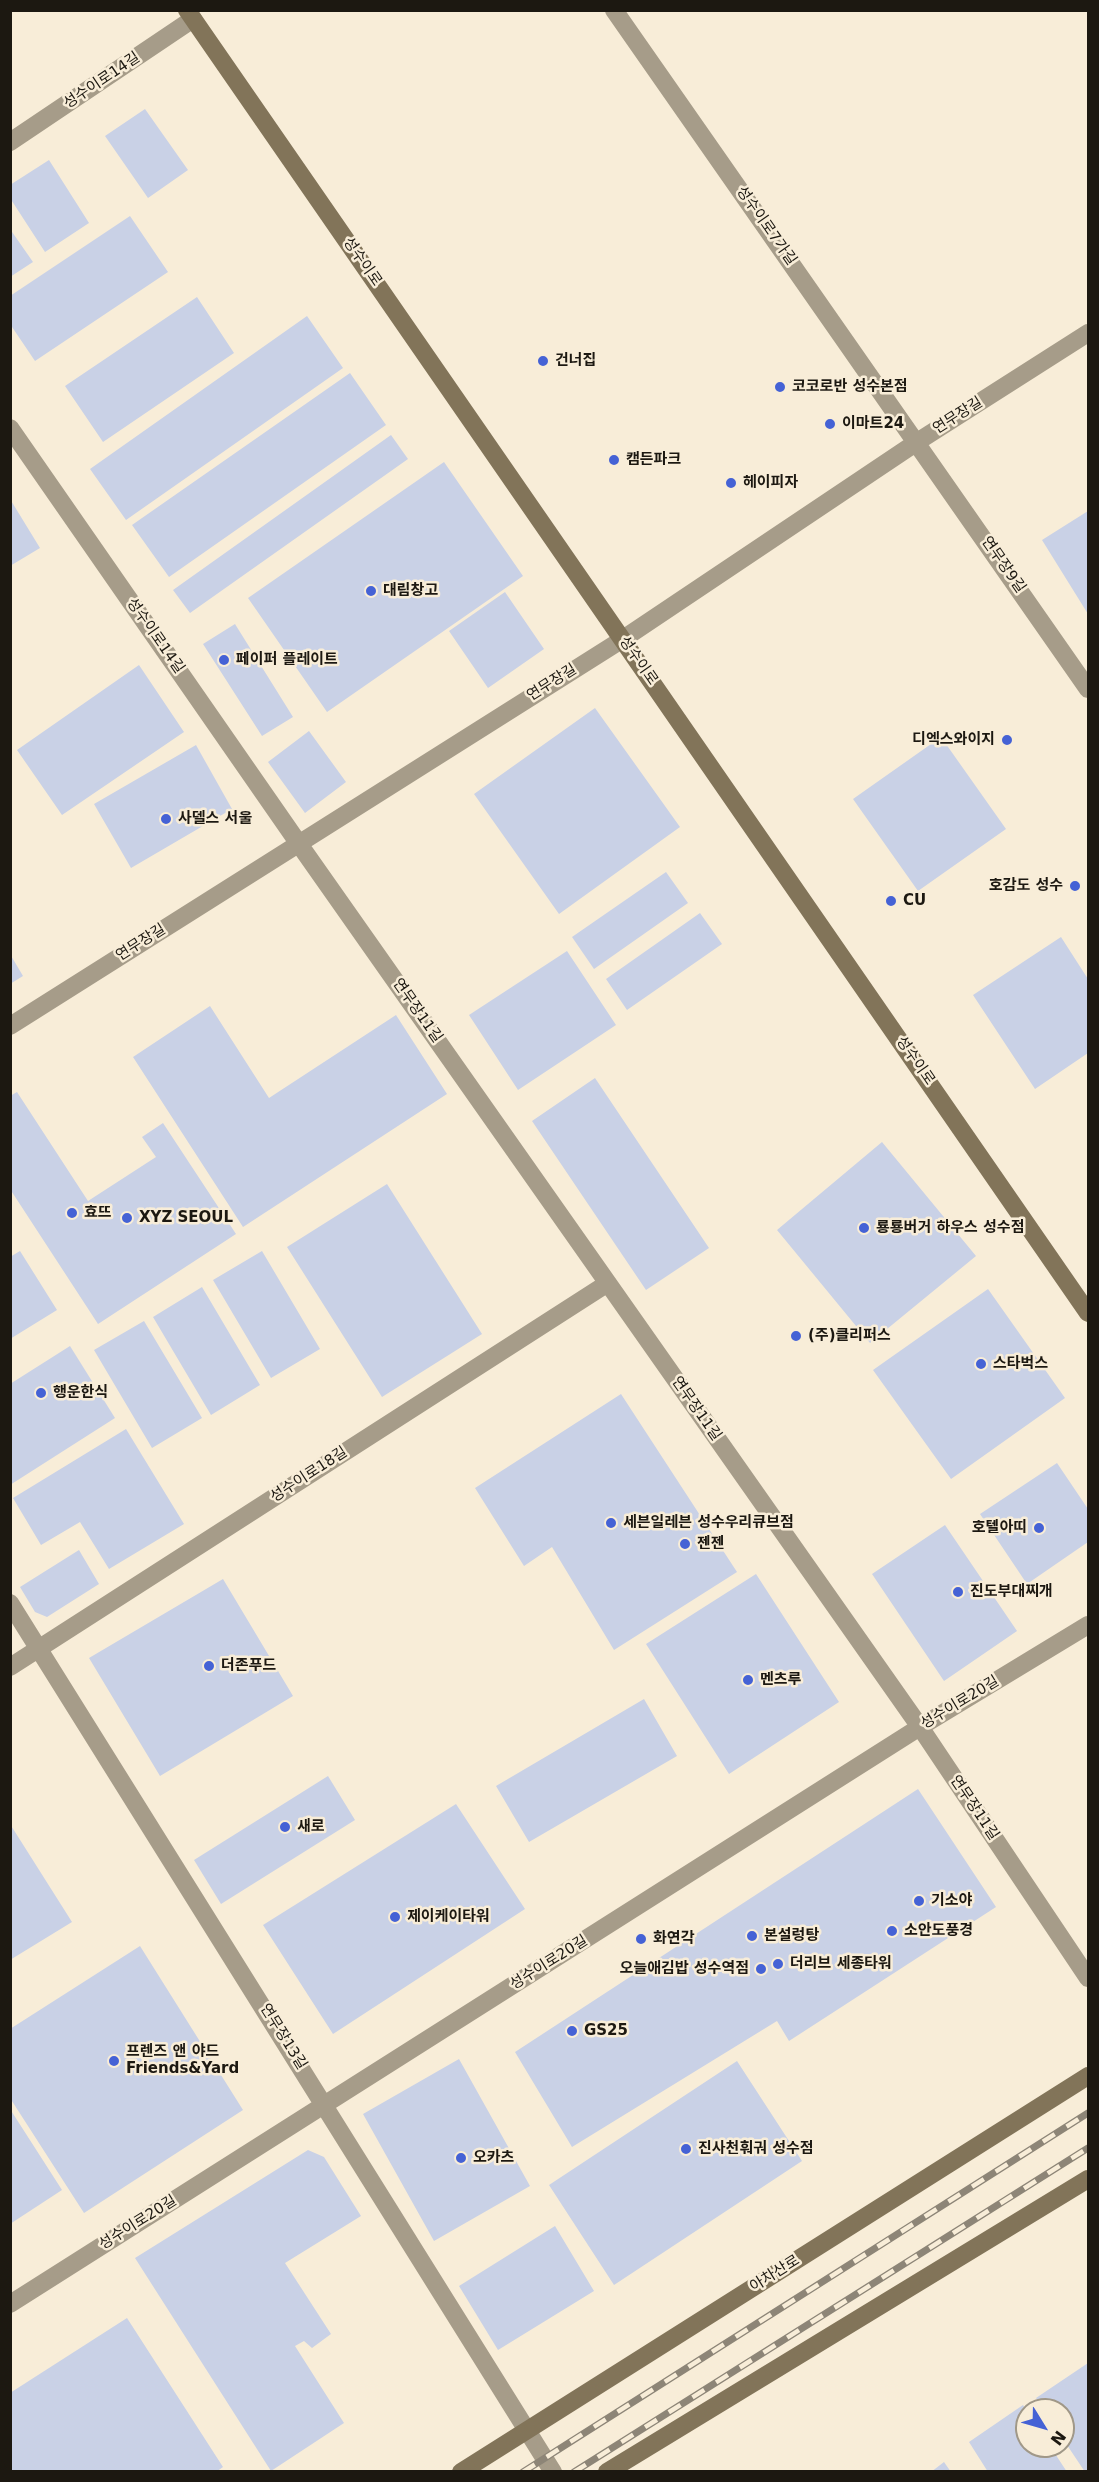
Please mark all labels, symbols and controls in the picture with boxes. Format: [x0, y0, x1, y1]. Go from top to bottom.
street label: 성수이로14길 [60, 49, 144, 113]
street label: 성수이로7가길 [732, 183, 800, 269]
street label: 성수이로 [339, 234, 385, 290]
place label: 건너집 [555, 352, 596, 370]
marker: 건너집 [536, 354, 550, 368]
place label: 코코로반 성수본점 [792, 378, 908, 396]
marker: 코코로반 성수본점 [773, 380, 787, 394]
street label: 연무장길 [930, 394, 986, 438]
place label: 이마트24 [842, 415, 904, 433]
marker: 이마트24 [823, 417, 837, 431]
place label: 캠든파크 [626, 451, 681, 469]
marker: 캠든파크 [607, 453, 621, 467]
place label: 헤이피자 [743, 474, 798, 492]
marker: 헤이피자 [724, 476, 738, 490]
street label: 연무장9길 [977, 533, 1029, 597]
place label: 대림창고 [383, 582, 438, 600]
marker: 대림창고 [364, 584, 378, 598]
street label: 성수이로14길 [122, 595, 188, 677]
street label: 성수이로 [615, 633, 661, 689]
place label: 페이퍼 플레이트 [236, 651, 338, 669]
marker: 페이퍼 플레이트 [217, 653, 231, 667]
street label: 연무장길 [524, 661, 580, 705]
place label: 디엑스와이지 [912, 731, 995, 749]
marker: 디엑스와이지 [1000, 733, 1014, 747]
place label: 사델스 서울 [178, 810, 252, 828]
marker: 사델스 서울 [159, 812, 173, 826]
place label: 호감도 성수 [989, 877, 1063, 895]
marker: 호감도 성수 [1068, 879, 1082, 893]
place label: CU [903, 892, 926, 910]
marker: CU [884, 894, 898, 908]
street label: 연무장길 [113, 921, 169, 965]
street label: 연무장11길 [388, 975, 446, 1047]
street label: 성수이로 [892, 1033, 938, 1089]
place label: 효뜨 [84, 1204, 112, 1222]
marker: 효뜨 [65, 1206, 79, 1220]
place label: XYZ SEOUL [139, 1209, 233, 1227]
marker: XYZ SEOUL [120, 1211, 134, 1225]
place label: 룡룡버거 하우스 성수점 [876, 1219, 1024, 1237]
marker: 룡룡버거 하우스 성수점 [857, 1221, 871, 1235]
place label: (주)클리퍼스 [808, 1327, 891, 1345]
marker: (주)클리퍼스 [789, 1329, 803, 1343]
place label: 스타벅스 [993, 1355, 1048, 1373]
marker: 스타벅스 [974, 1357, 988, 1371]
street label: 연무장11길 [667, 1373, 725, 1445]
place label: 행운한식 [53, 1384, 108, 1402]
marker: 행운한식 [34, 1386, 48, 1400]
street label: 성수이로18길 [267, 1443, 351, 1507]
place label: 세븐일레븐 성수우리큐브점 [623, 1514, 794, 1532]
marker: 세븐일레븐 성수우리큐브점 [604, 1516, 618, 1530]
place label: 호텔아띠 [972, 1519, 1027, 1537]
marker: 호텔아띠 [1032, 1521, 1046, 1535]
place label: 젠젠 [697, 1535, 725, 1553]
marker: 젠젠 [678, 1537, 692, 1551]
place label: 진도부대찌개 [970, 1583, 1053, 1601]
marker: 진도부대찌개 [951, 1585, 965, 1599]
place label: 더존푸드 [221, 1657, 276, 1675]
marker: 더존푸드 [202, 1659, 216, 1673]
place label: 멘츠루 [760, 1671, 801, 1689]
marker: 멘츠루 [741, 1673, 755, 1687]
street label: 성수이로20길 [918, 1673, 1002, 1733]
street label: 연무장11길 [946, 1772, 1002, 1844]
place label: 새로 [297, 1818, 325, 1836]
marker: 새로 [278, 1820, 292, 1834]
place label: 기소야 [931, 1892, 972, 1910]
marker: 기소야 [912, 1894, 926, 1908]
place label: 제이케이타워 [407, 1908, 490, 1926]
marker: 제이케이타워 [388, 1910, 402, 1924]
place label: 소안도풍경 [904, 1922, 973, 1940]
marker: 소안도풍경 [885, 1924, 899, 1938]
place label: 본설렁탕 [764, 1927, 819, 1945]
marker: 본설렁탕 [745, 1929, 759, 1943]
place label: 화연각 [653, 1930, 694, 1948]
street label: 성수이로20길 [507, 1932, 591, 1994]
marker: 화연각 [634, 1932, 648, 1946]
place label: 더리브 세종타워 [790, 1955, 892, 1973]
marker: 더리브 세종타워 [771, 1957, 785, 1971]
place label: 오늘애김밥 성수역점 [620, 1960, 749, 1978]
marker: 오늘애김밥 성수역점 [754, 1962, 768, 1976]
street label: 연무장13길 [256, 2001, 310, 2073]
place label: GS25 [584, 2022, 628, 2040]
marker: GS25 [565, 2024, 579, 2038]
place label: 프렌즈 앤 야드 Friends&Yard [126, 2043, 239, 2078]
marker: 프렌즈 앤 야드 Friends&Yard [107, 2054, 121, 2068]
place label: 진사천훠궈 성수점 [698, 2140, 814, 2158]
marker: 진사천훠궈 성수점 [679, 2142, 693, 2156]
place label: 오카츠 [473, 2149, 514, 2167]
marker: 오카츠 [454, 2151, 468, 2165]
street label: 성수이로20길 [96, 2192, 180, 2254]
street label: 아차산로 [747, 2252, 803, 2296]
north arrow [1015, 2398, 1075, 2458]
text: N [1047, 2427, 1070, 2449]

